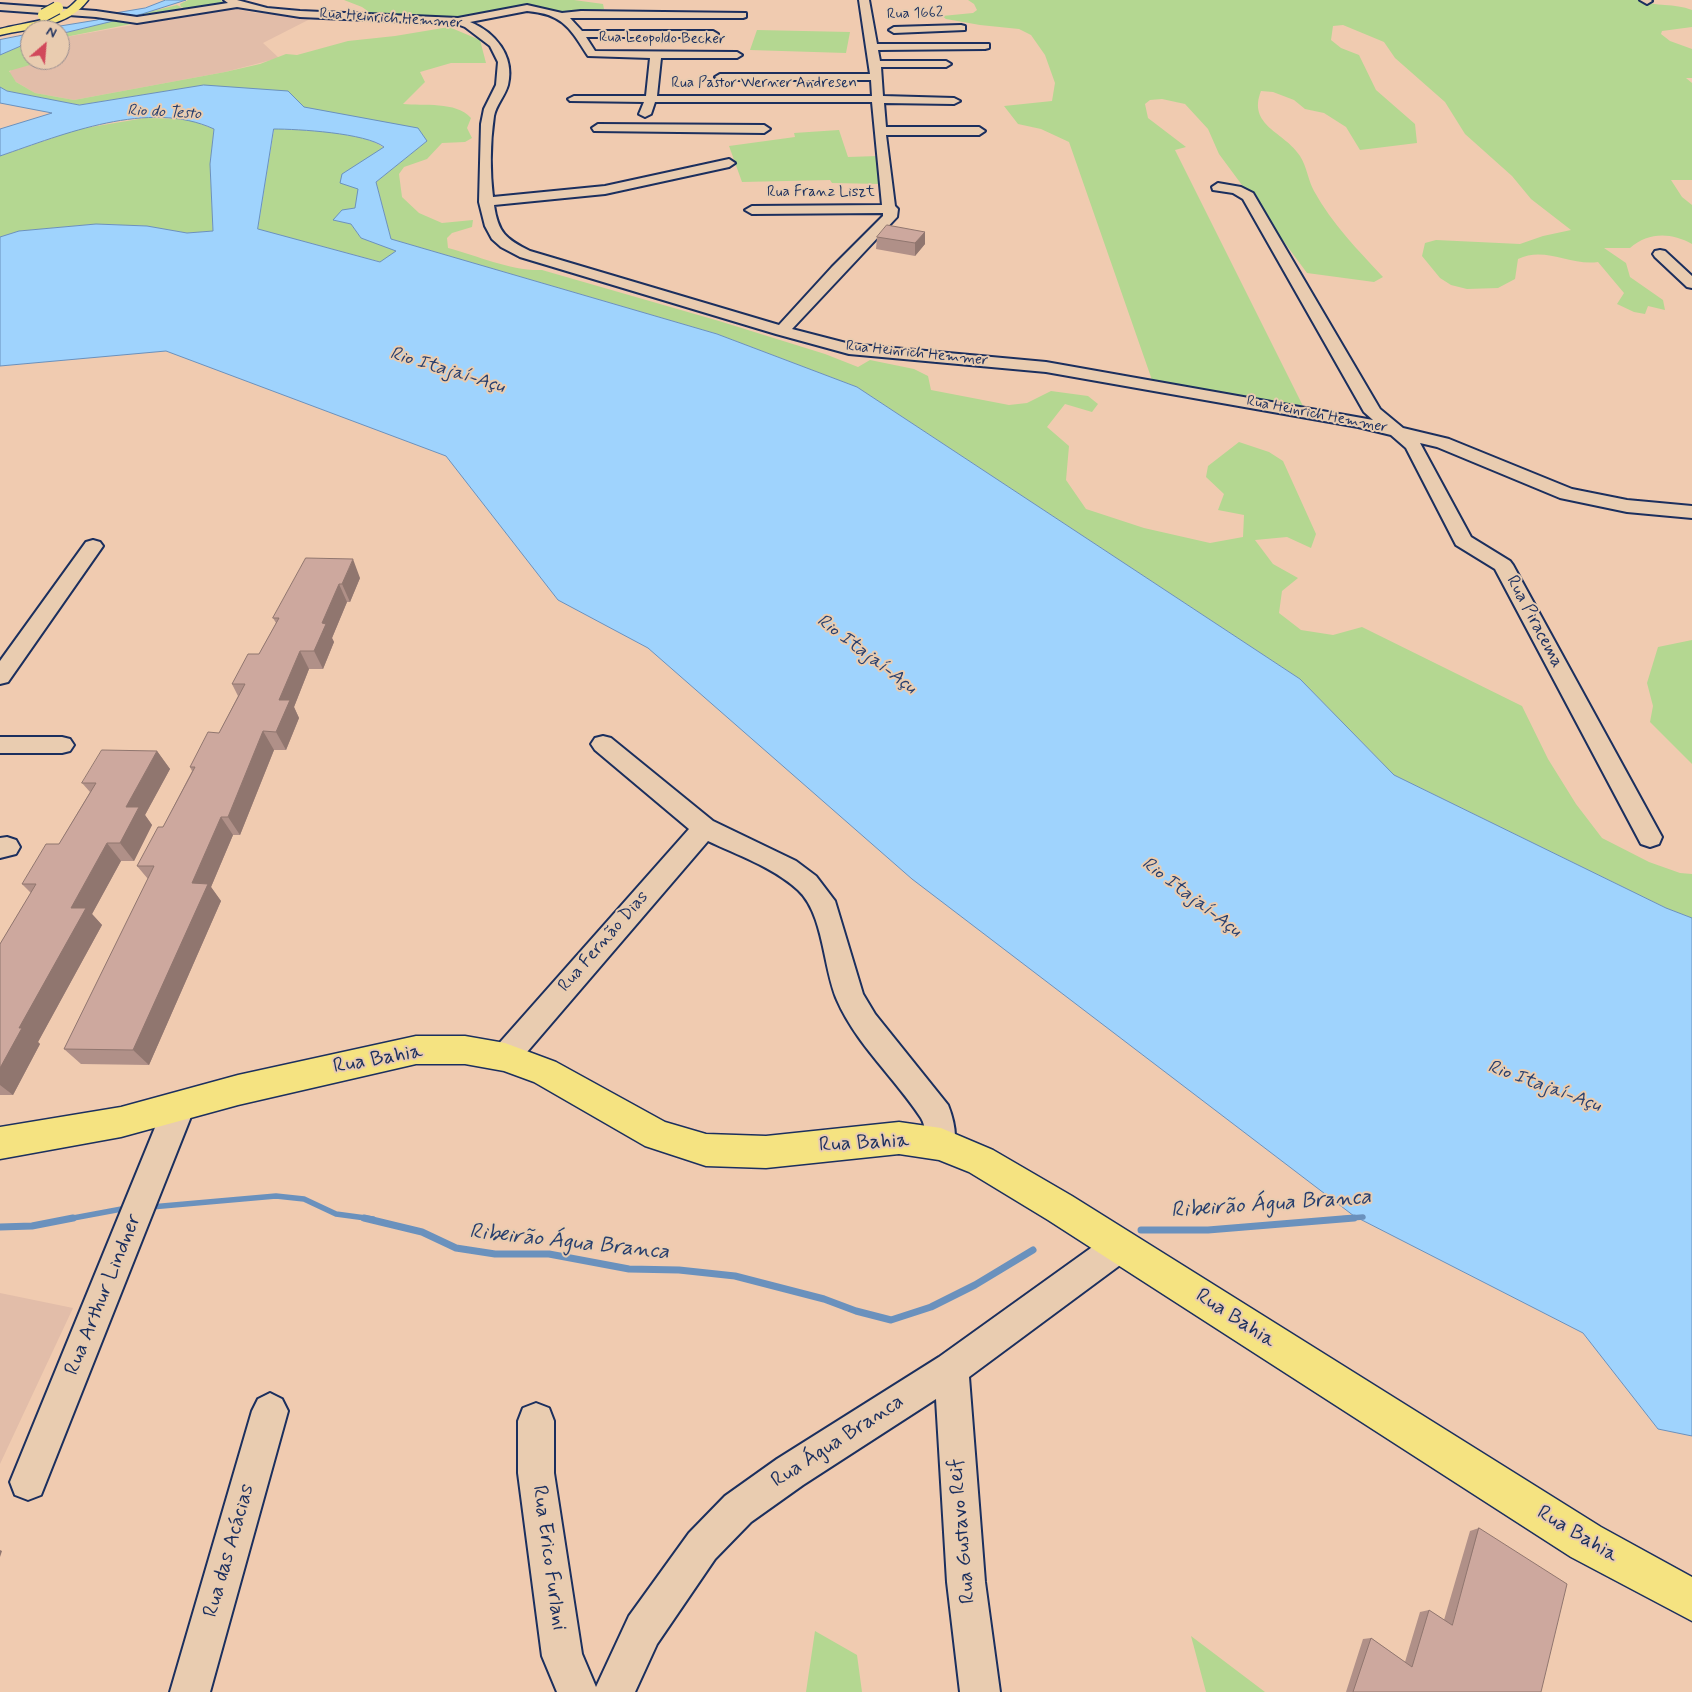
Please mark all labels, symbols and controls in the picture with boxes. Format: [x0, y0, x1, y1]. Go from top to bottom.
street label: Rua 1662 [887, 4, 943, 24]
street label: Rua Heinrich Hemmer [319, 5, 463, 33]
north arrow [20, 20, 70, 70]
text: N [43, 22, 60, 43]
street label: Rua Leopoldo Becker [599, 29, 725, 49]
street label: Rua Pastor Werner Andresen [671, 75, 857, 93]
water label: Rio do Testo [127, 101, 201, 125]
street label: Rua Franz Liszt [767, 184, 875, 202]
street label: Rua Heinrich Hemmer [845, 338, 989, 370]
water label: Rio Itajaí-Açu [387, 343, 507, 399]
street label: Rua Heinrich Hemmer [1245, 393, 1389, 437]
street label: Rua Piracema [1501, 572, 1567, 672]
water label: Rio Itajaí-Açu [812, 610, 920, 700]
water label: Rio Itajaí-Açu [1137, 853, 1245, 943]
street label: Rua Fernão Dias [554, 887, 654, 997]
street label: Rua Bahia [331, 1040, 425, 1080]
water label: Rio Itajaí-Açu [1484, 1056, 1604, 1118]
street label: Rua Bahia [818, 1129, 910, 1159]
water label: Ribeirão Água Branca [1170, 1185, 1372, 1225]
street label: Rua Arthur Lindner [60, 1211, 148, 1379]
water label: Ribeirão Água Branca [468, 1219, 670, 1267]
street label: Rua Bahia [1190, 1284, 1280, 1354]
street label: Rua Água Branca [767, 1390, 909, 1494]
street label: Rua Gustavo Reif [944, 1457, 982, 1605]
street label: Rua das Acácias [199, 1481, 261, 1621]
street label: Rua Erico Furlani [525, 1484, 571, 1632]
street label: Rua Bahia [1532, 1501, 1622, 1569]

